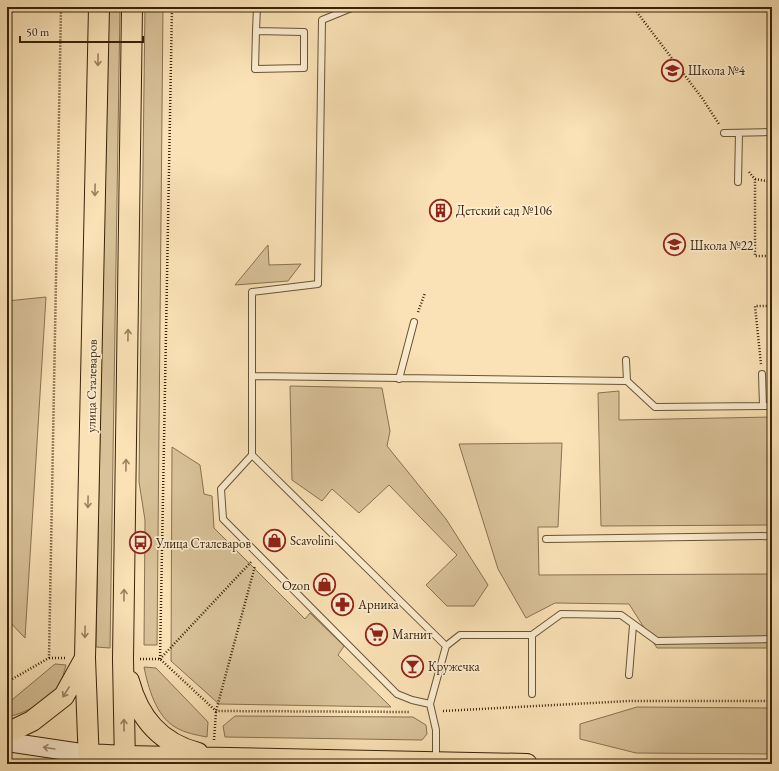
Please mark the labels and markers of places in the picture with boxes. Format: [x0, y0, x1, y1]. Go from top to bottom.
school or university icon: Школа №4 [660, 57, 686, 83]
place label: Школа №4 [688, 62, 746, 79]
building icon: Детский сад №106 [427, 197, 453, 223]
place label: Детский сад №106 [456, 202, 552, 219]
school or university icon: Школа №22 [661, 232, 687, 258]
place label: Школа №22 [690, 237, 754, 254]
shop icon: Scavolini [261, 527, 287, 553]
bus stop icon: Улица Сталеваров [127, 530, 153, 556]
place label: Scavolini [290, 532, 334, 549]
place label: Улица Сталеваров [155, 535, 252, 552]
shop icon: Ozon [312, 572, 338, 598]
place label: Ozon [282, 577, 310, 594]
pharmacy icon: Арника [330, 591, 356, 617]
place label: Арника [357, 596, 399, 613]
supermarket icon: Магнит [363, 621, 389, 647]
place label: Магнит [392, 626, 433, 643]
bar icon: Кружечка [400, 653, 426, 679]
place label: Кружечка [428, 658, 480, 675]

